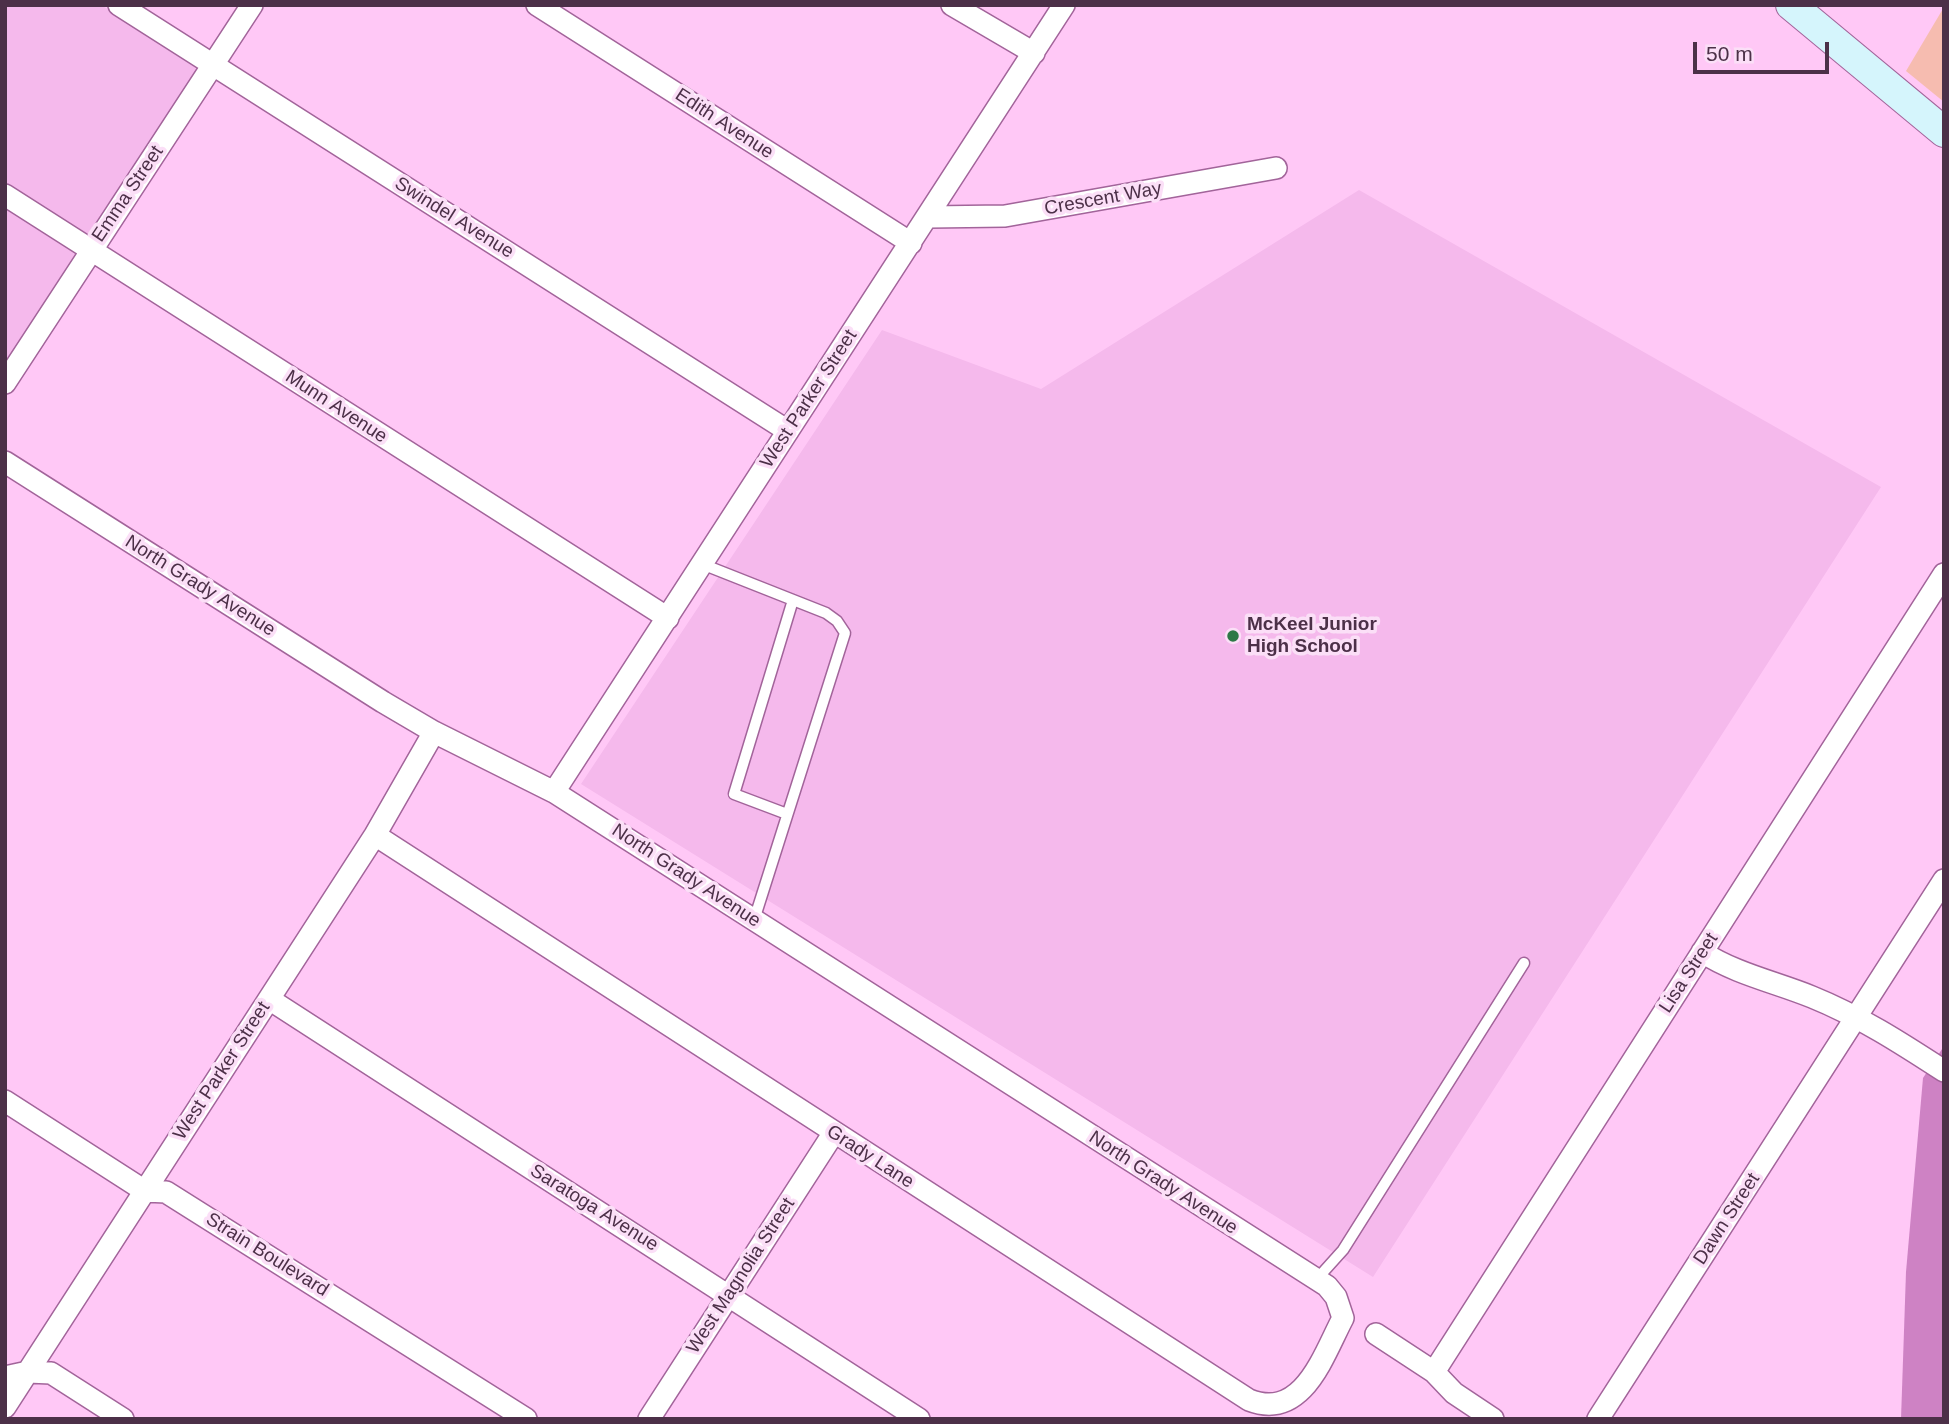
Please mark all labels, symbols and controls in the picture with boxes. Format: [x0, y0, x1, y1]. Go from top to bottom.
scale bar [1697, 28, 1834, 72]
text: 50 m [1706, 42, 1753, 65]
street label: Edith Avenue [671, 84, 777, 164]
street label: Emma Street [88, 142, 168, 246]
street label: Swindel Avenue [390, 172, 518, 264]
street label: Crescent Way [1043, 177, 1163, 221]
street label: West Parker Street [756, 326, 862, 472]
street label: Munn Avenue [281, 366, 391, 448]
street label: North Grady Avenue [121, 531, 279, 641]
place label: McKeel Junior High School [1247, 614, 1377, 658]
marker: McKeel Junior High School [1225, 628, 1241, 644]
street label: North Grady Avenue [607, 819, 765, 933]
street label: Lisa Street [1655, 929, 1723, 1017]
street label: West Parker Street [169, 998, 275, 1144]
street label: Grady Lane [822, 1120, 918, 1194]
street label: North Grady Avenue [1084, 1126, 1242, 1240]
street label: Saratoga Avenue [526, 1160, 662, 1256]
street label: Dawn Street [1689, 1169, 1765, 1269]
street label: West Magnolia Street [682, 1194, 800, 1358]
street label: Strain Boulevard [201, 1208, 333, 1302]

